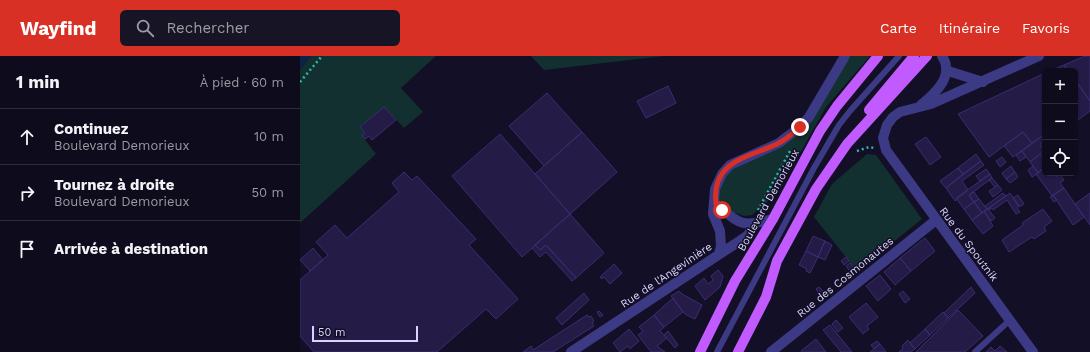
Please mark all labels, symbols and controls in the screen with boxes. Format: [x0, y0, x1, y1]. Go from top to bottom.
search box [120, 10, 400, 46]
text: Wayfind [20, 17, 96, 40]
icon: search [134, 17, 156, 39]
text: Rechercher [166, 19, 249, 37]
text: Carte [880, 20, 917, 36]
text: Itinéraire [939, 20, 1000, 36]
text: Favoris [1022, 20, 1070, 36]
map controls [1042, 68, 1078, 176]
button: + [1042, 68, 1078, 104]
text: 1 min [16, 72, 60, 92]
text: À pied · 60 m [200, 75, 284, 90]
button: − [1042, 104, 1078, 140]
route end [791, 118, 809, 136]
text: Continuez [54, 120, 128, 138]
icon: ahead [16, 126, 38, 148]
text: 10 m [254, 129, 284, 144]
text: Boulevard Demorieux [54, 138, 190, 153]
button: locate [1042, 140, 1078, 176]
street label: Boulevard Demorieux [735, 147, 802, 254]
text: Tournez à droite [54, 176, 174, 194]
icon: right [16, 182, 38, 204]
text: 50 m [252, 185, 284, 200]
text: Boulevard Demorieux [54, 194, 190, 209]
route start [713, 201, 731, 219]
street label: Rue du Spoutnik [937, 205, 1001, 284]
street label: Rue des Cosmonautes [794, 234, 896, 320]
icon: arrive [16, 238, 38, 260]
text: Arrivée à destination [54, 240, 208, 258]
street label: Rue de l'Angevinière [618, 240, 714, 311]
scale bar [312, 324, 418, 343]
text: 50 m [318, 326, 345, 339]

